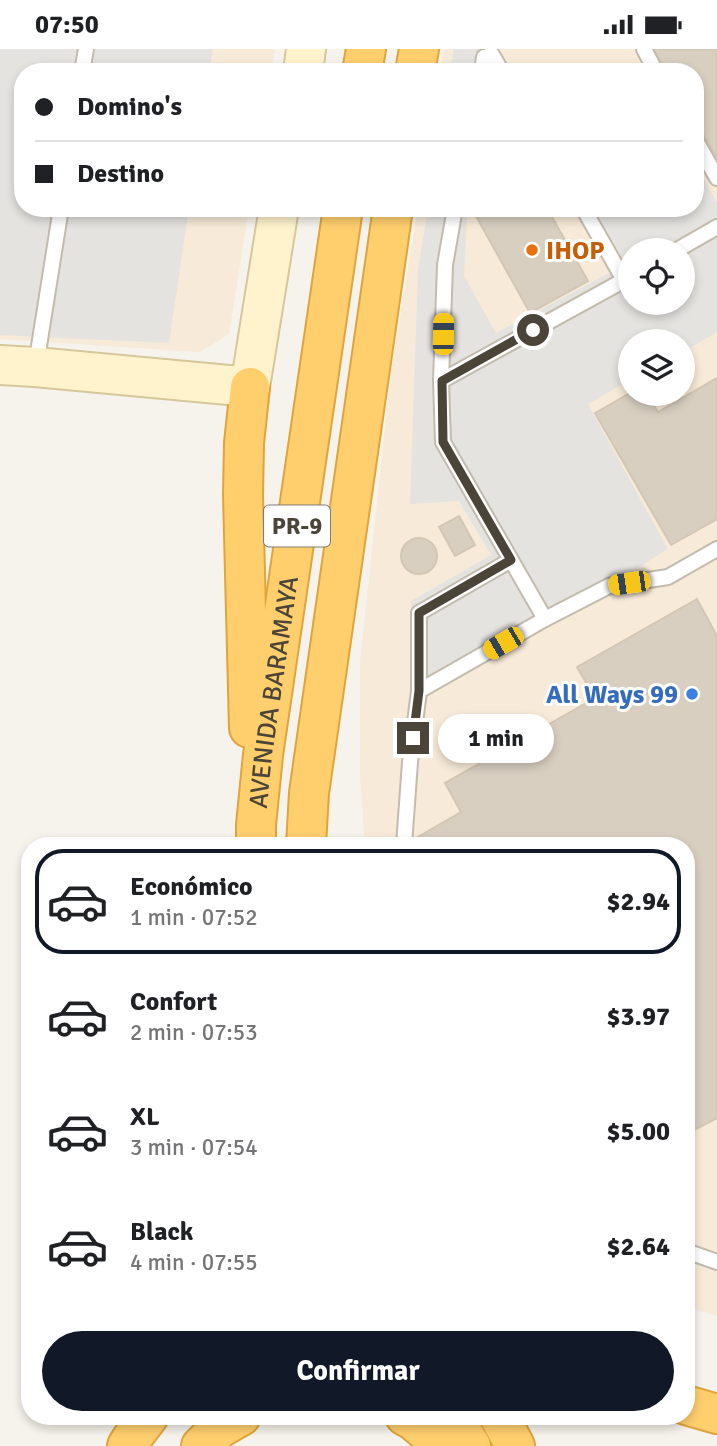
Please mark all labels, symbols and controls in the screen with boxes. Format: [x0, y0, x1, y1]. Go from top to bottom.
text: 07:50 [35, 9, 99, 41]
text: Domino's [77, 91, 182, 123]
text: Destino [77, 158, 164, 190]
place label: IHOP [546, 235, 605, 267]
map controls [618, 238, 695, 406]
button: locate [618, 238, 695, 315]
marker: IHOP [524, 242, 540, 258]
car [433, 313, 454, 355]
route start [517, 314, 549, 346]
button: layers [618, 329, 695, 406]
road number: PR-9 [264, 505, 330, 547]
car [607, 570, 652, 596]
street label: AVENIDA BARAMAYA [243, 574, 306, 810]
car [480, 623, 527, 663]
place label: All Ways 99 [546, 679, 678, 711]
marker: All Ways 99 [684, 686, 700, 702]
callout: 1 min [438, 713, 553, 763]
route end [397, 722, 429, 754]
text: 1 min [468, 724, 524, 753]
icon: car [46, 870, 109, 933]
text: Económico [130, 871, 253, 903]
text: $2.94 [606, 886, 670, 918]
text: 1 min · 07:52 [130, 903, 258, 932]
icon: car [46, 985, 109, 1048]
text: Confort [130, 986, 217, 1018]
text: $3.97 [606, 1001, 670, 1033]
text: 2 min · 07:53 [130, 1018, 258, 1047]
icon: car [46, 1100, 109, 1163]
text: XL [130, 1101, 160, 1133]
text: $5.00 [606, 1116, 670, 1148]
text: 3 min · 07:54 [130, 1133, 258, 1162]
icon: car [46, 1215, 109, 1278]
text: Black [130, 1216, 193, 1248]
text: $2.64 [606, 1231, 670, 1263]
text: 4 min · 07:55 [130, 1248, 258, 1277]
button: Confirmar [42, 1331, 674, 1411]

